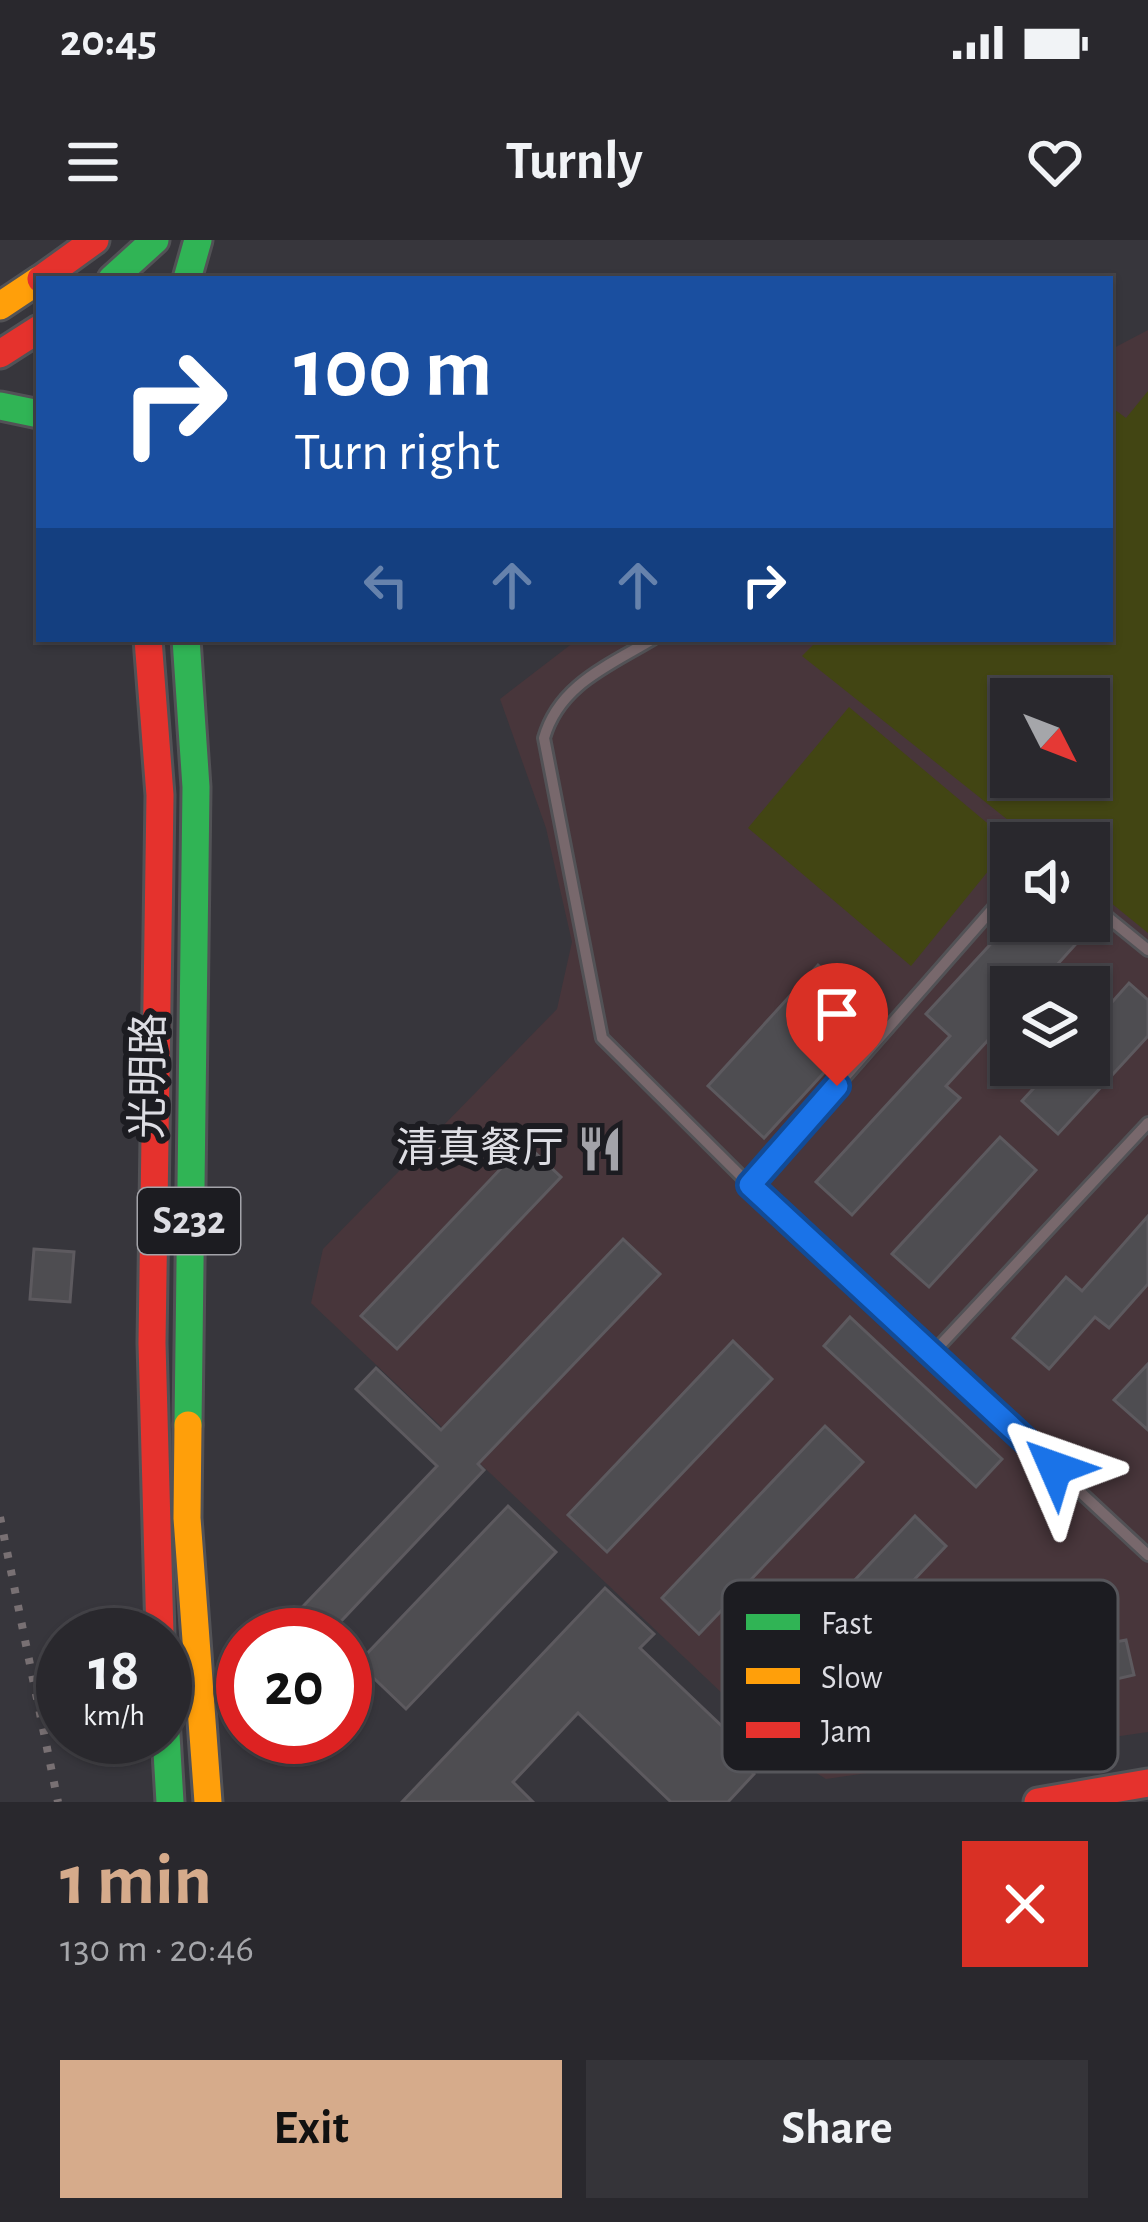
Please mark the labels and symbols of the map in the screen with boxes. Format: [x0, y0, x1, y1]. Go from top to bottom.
north arrow [990, 678, 1110, 798]
pin [786, 963, 888, 1086]
street label: 光明路 [125, 1013, 171, 1139]
restaurant icon: 清真餐厅 [575, 1124, 625, 1174]
place label: 清真餐厅 [396, 1126, 564, 1170]
road number: S232 [138, 1188, 240, 1254]
position arrow [992, 1405, 1118, 1531]
legend [722, 1580, 1118, 1772]
speed limit sign: 20 [216, 1608, 372, 1764]
text: Fast [821, 1608, 873, 1641]
text: Slow [821, 1662, 882, 1695]
text: Jam [821, 1716, 872, 1749]

